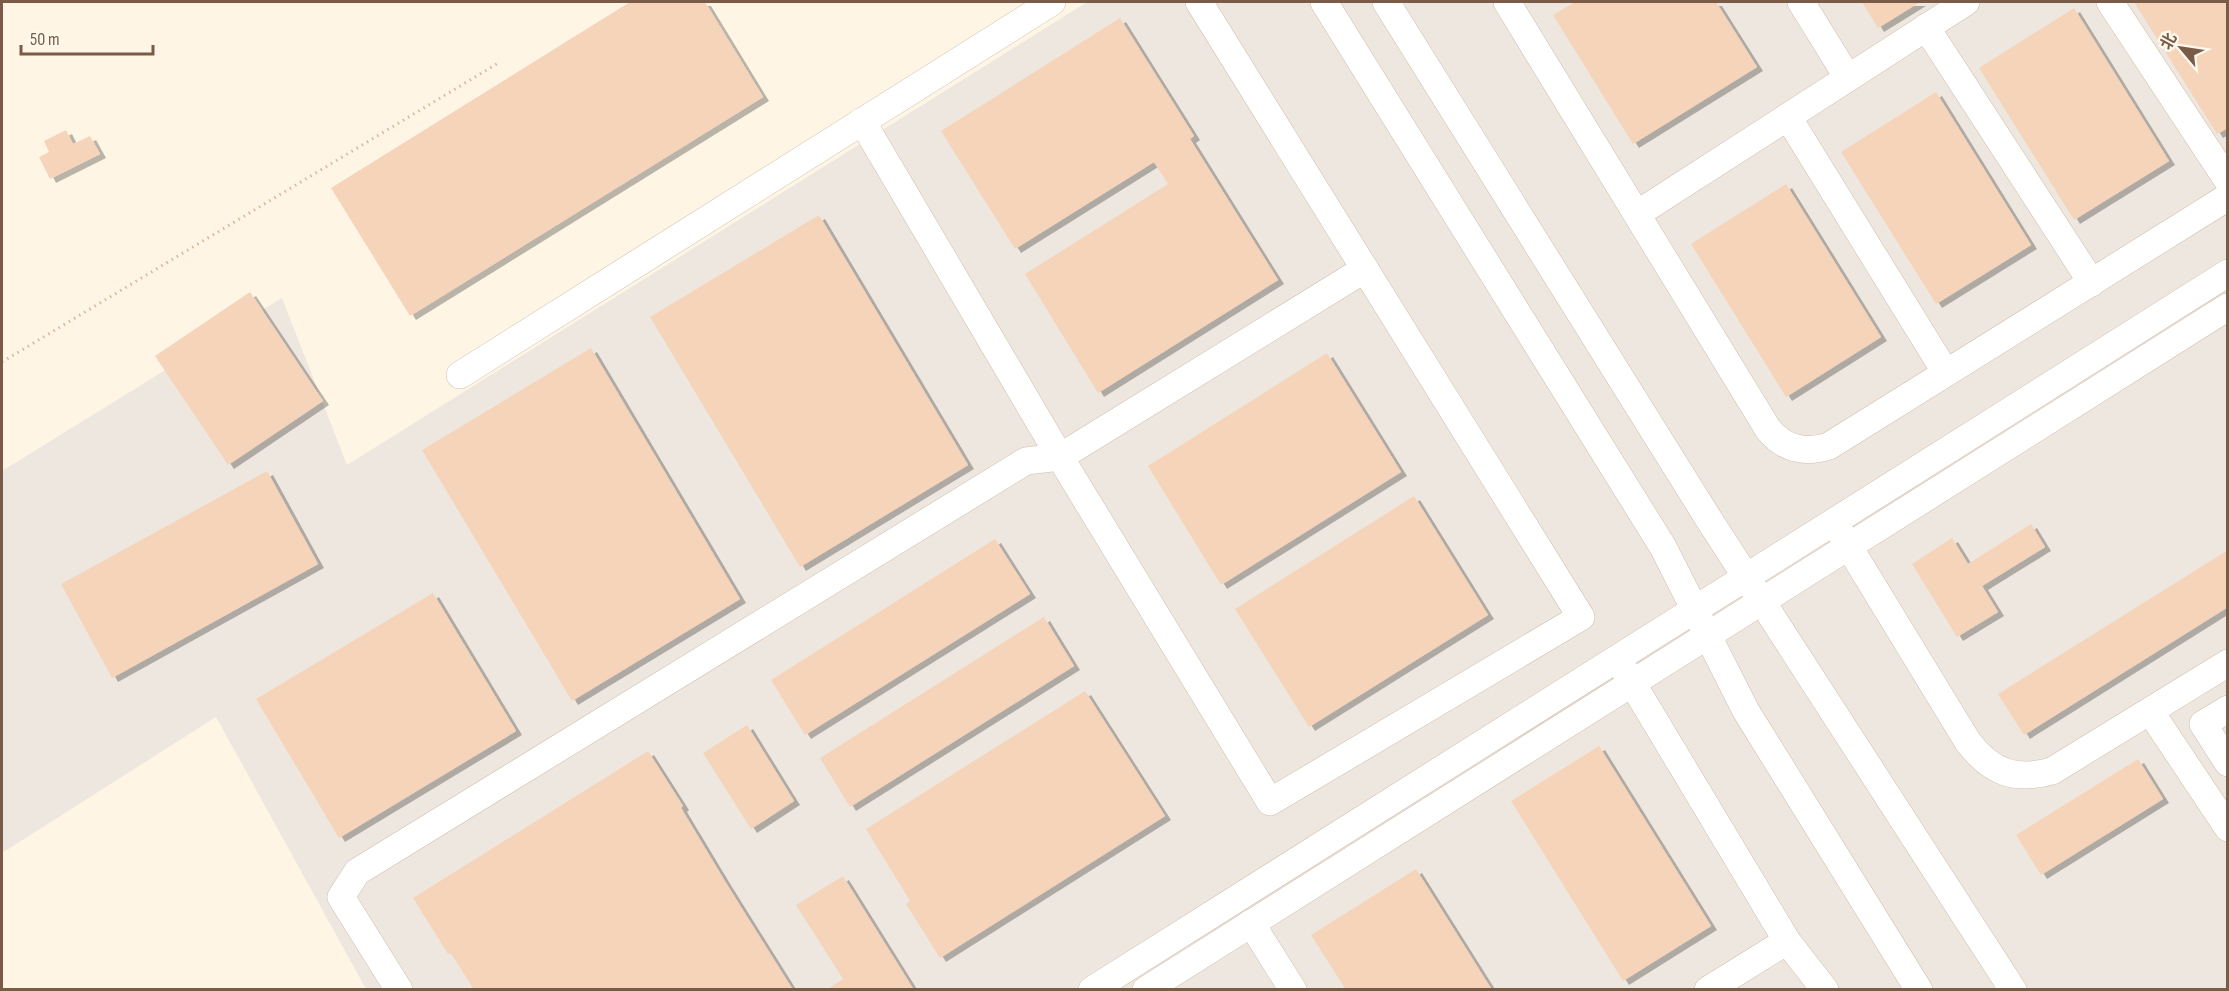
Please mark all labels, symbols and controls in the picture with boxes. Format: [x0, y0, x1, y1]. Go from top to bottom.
scale bar [21, 18, 153, 56]
north arrow [2151, 18, 2211, 78]
text: 50 m [30, 29, 60, 50]
text: 北 [2157, 30, 2181, 53]

